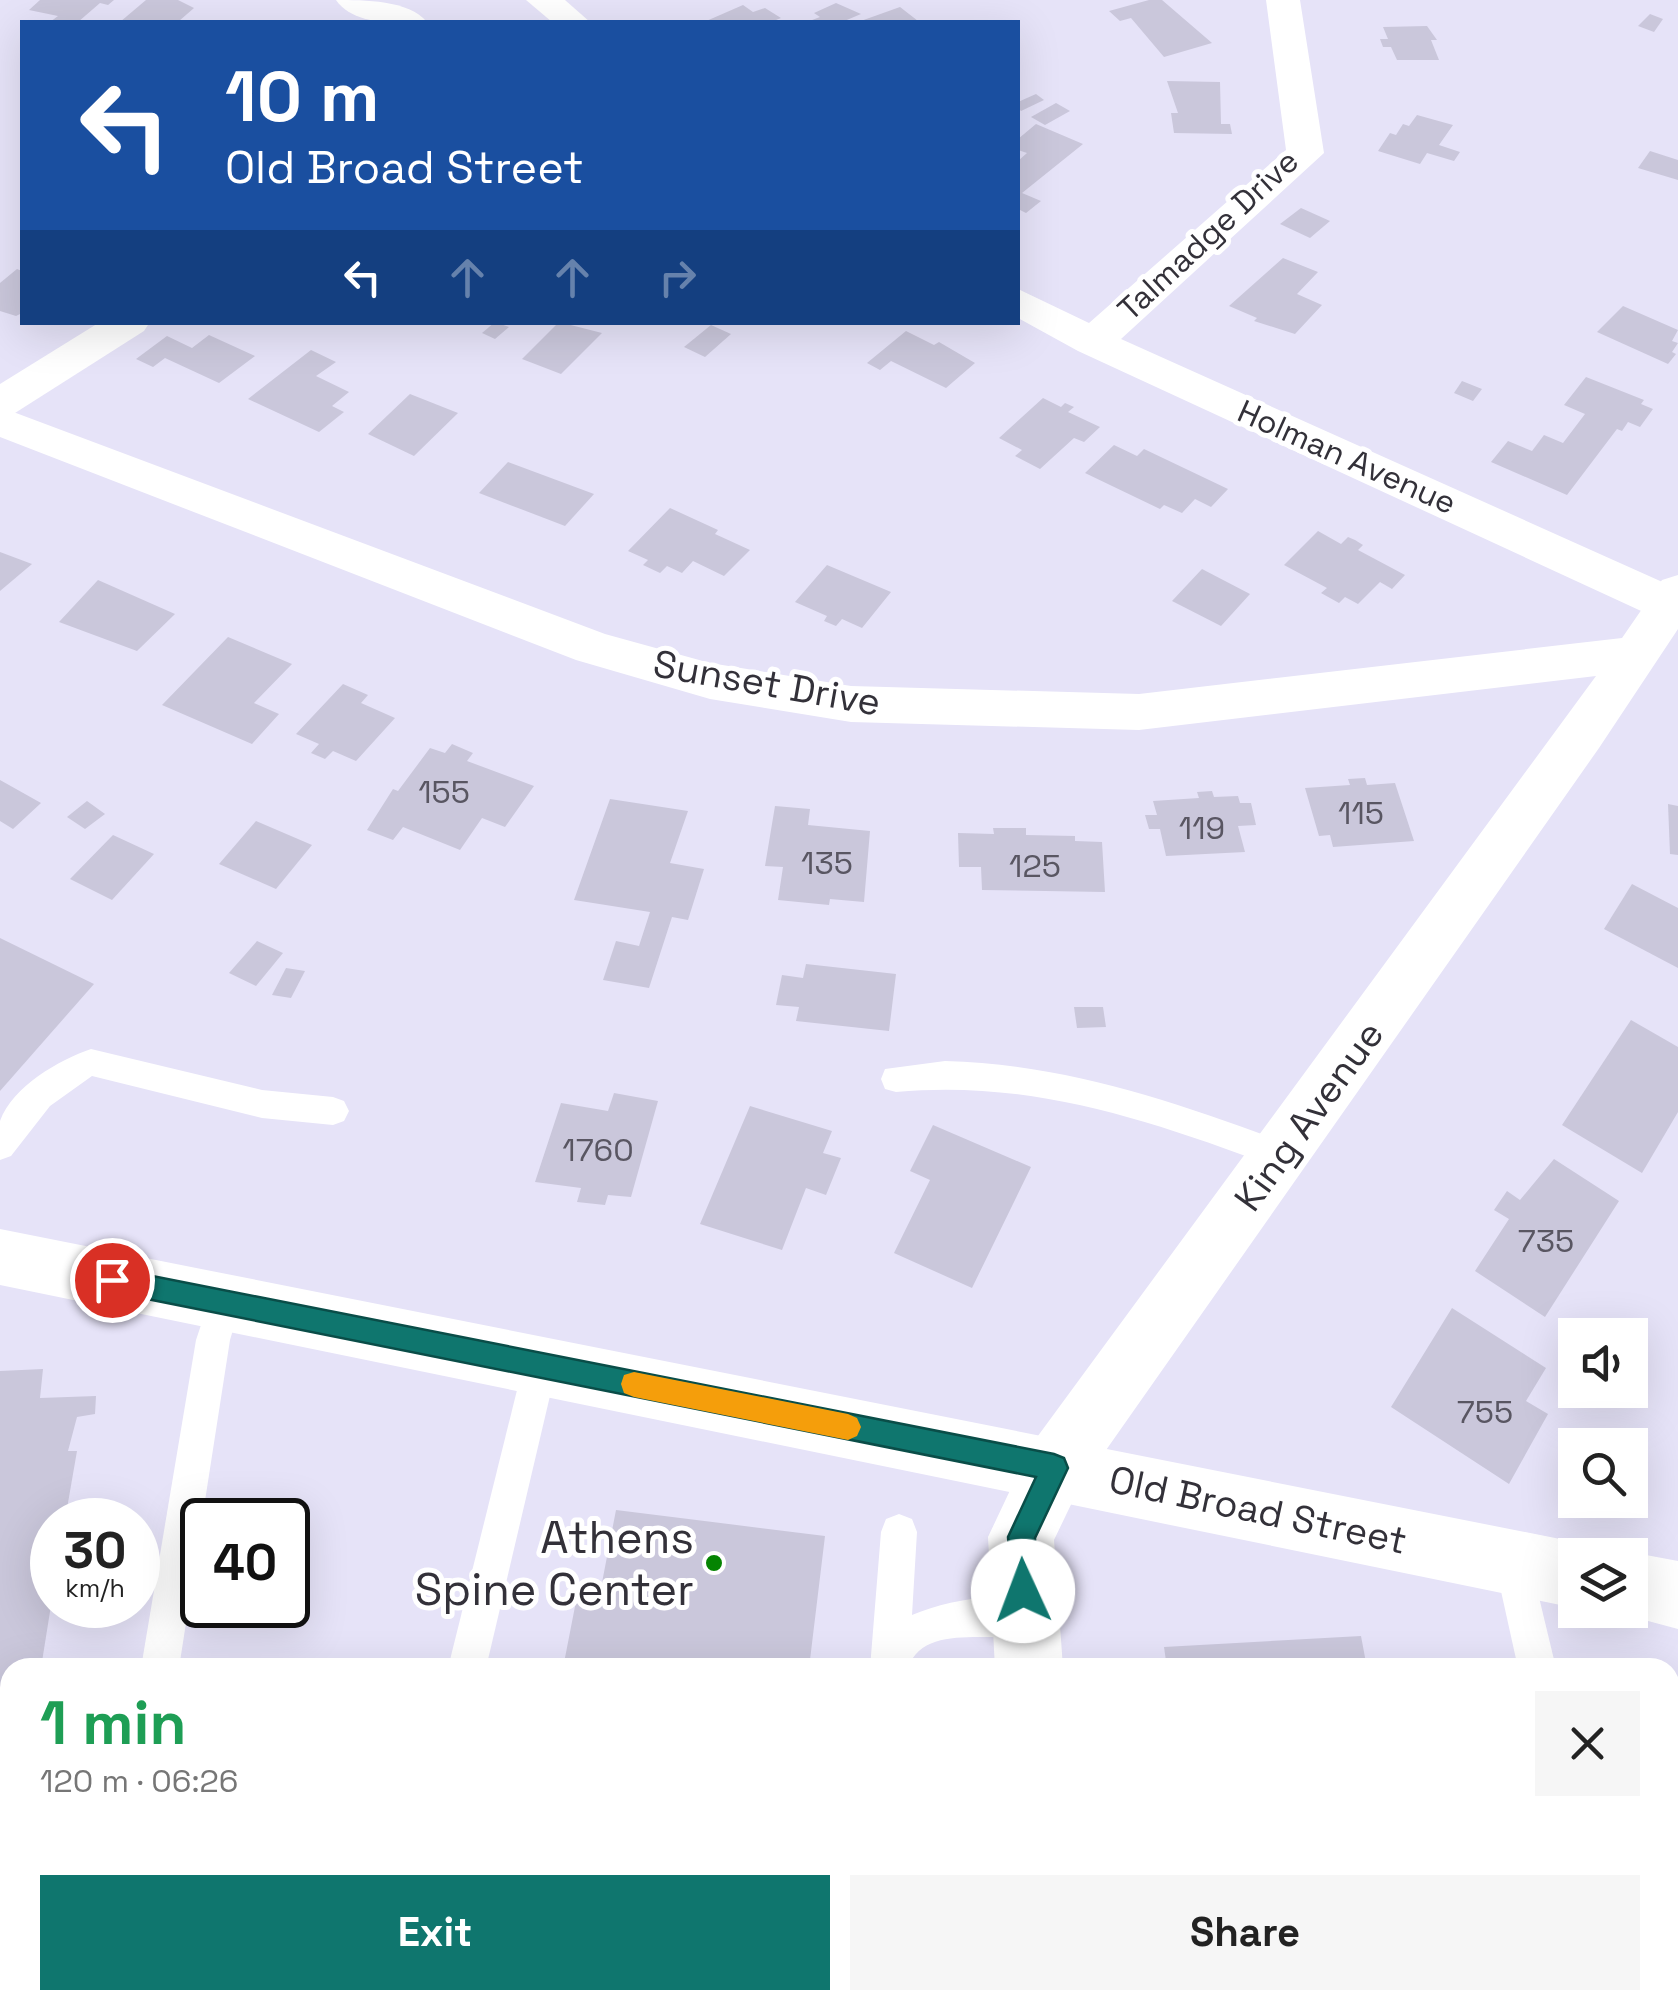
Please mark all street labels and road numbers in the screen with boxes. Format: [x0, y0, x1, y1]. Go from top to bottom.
street label: Talmadge Drive [1109, 141, 1307, 329]
street label: Holman Avenue [1232, 391, 1462, 523]
street label: Sunset Drive [650, 639, 884, 727]
street label: King Avenue [1224, 1011, 1394, 1221]
street label: Old Broad Street [1105, 1455, 1411, 1565]

